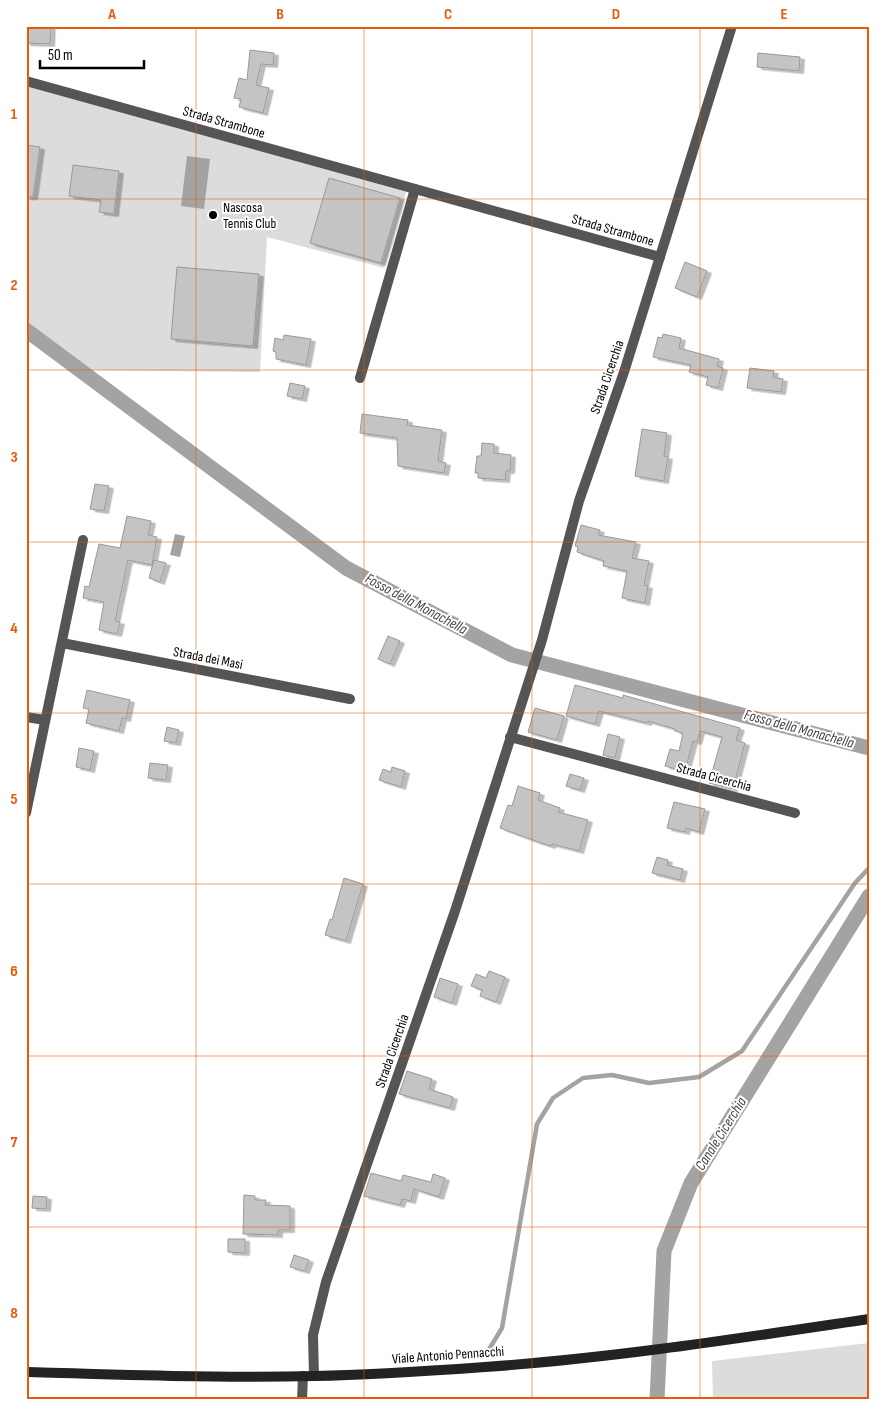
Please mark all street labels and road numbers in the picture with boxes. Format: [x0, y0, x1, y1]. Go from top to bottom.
street label: Strada Strambone [181, 102, 267, 142]
street label: Strada Strambone [570, 210, 656, 250]
street label: Strada Cicerchia [586, 338, 628, 416]
street label: Strada dei Masi [172, 643, 244, 673]
street label: Strada Cicerchia [675, 759, 753, 795]
street label: Strada Cicerchia [371, 1012, 413, 1090]
street label: Viale Antonio Pennacchi [391, 1343, 505, 1367]

